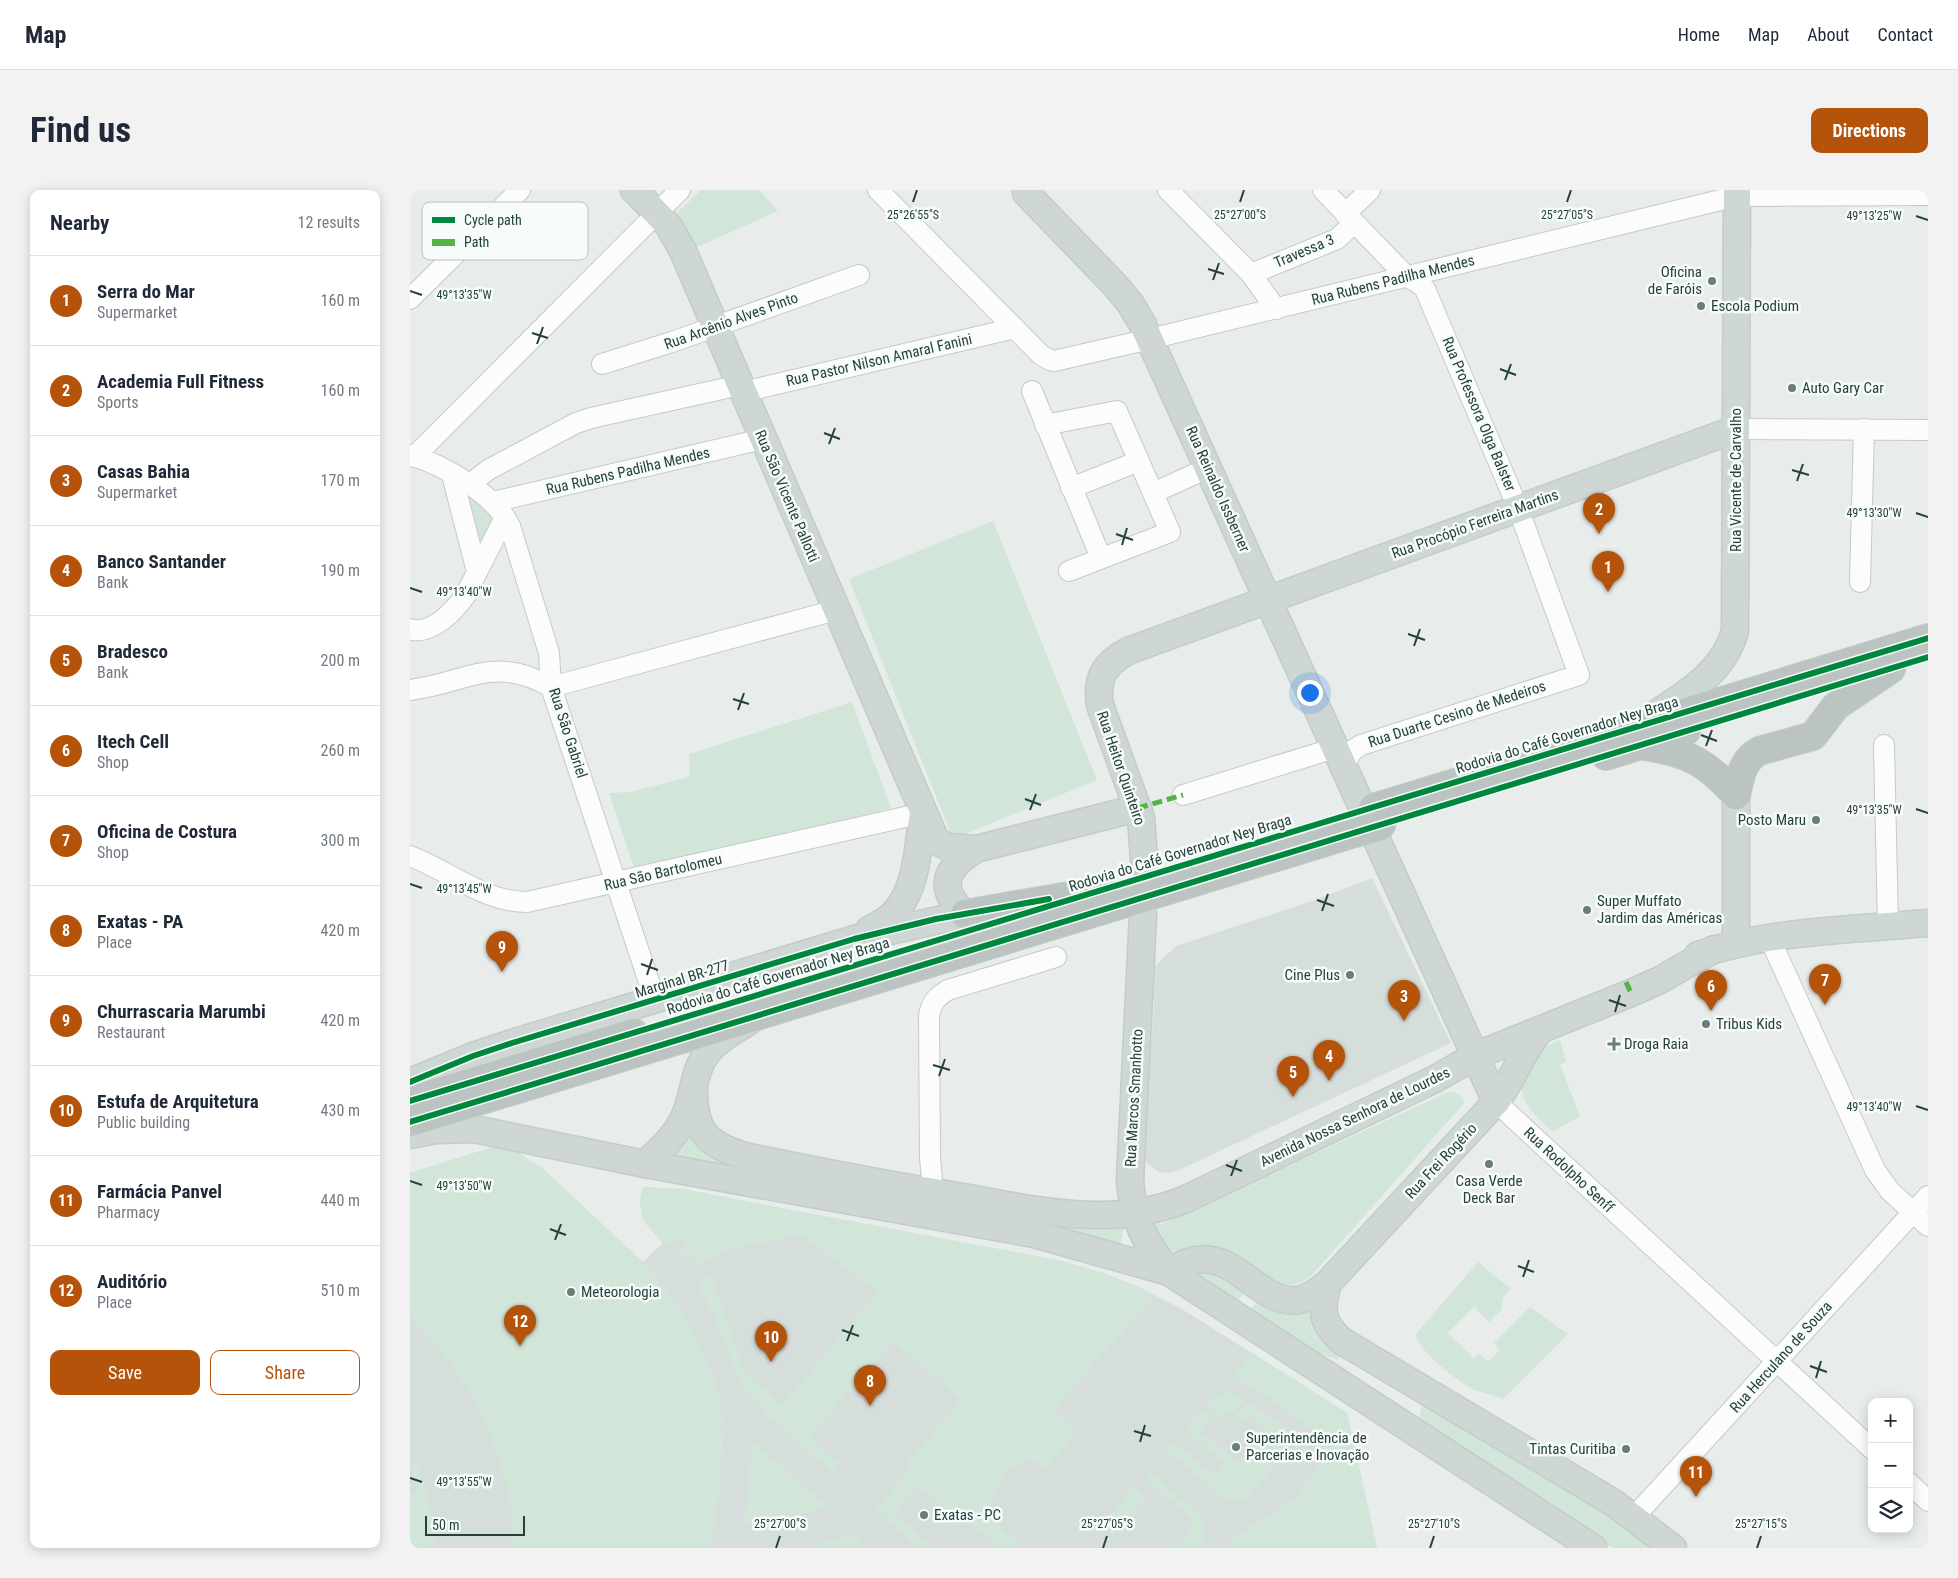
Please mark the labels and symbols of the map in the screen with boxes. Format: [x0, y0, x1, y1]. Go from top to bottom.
legend [422, 202, 588, 260]
text: 25°26'55"S [887, 208, 939, 222]
text: 25°27'00"S [1214, 208, 1266, 222]
text: 25°27'05"S [1541, 208, 1593, 222]
text: 49°13'25"W [1846, 209, 1902, 223]
text: Cycle path [464, 212, 522, 228]
street label: Travessa 3 [1271, 230, 1337, 272]
text: Path [464, 234, 489, 250]
street label: Rua Rubens Padilha Mendes [1310, 251, 1477, 309]
place label: Oficina de Faróis [1648, 263, 1702, 298]
marker: Oficina de Faróis [1706, 275, 1718, 287]
text: 49°13'35"W [436, 288, 492, 302]
street label: Rua Arcênio Alves Pinto [662, 288, 800, 354]
place label: Escola Podium [1711, 297, 1799, 315]
marker: Escola Podium [1695, 300, 1707, 312]
street label: Rua Pastor Nilson Amaral Fanini [784, 330, 974, 390]
street label: Rua Professora Olga Balster [1438, 334, 1520, 494]
place label: Auto Gary Car [1802, 379, 1884, 397]
marker: Auto Gary Car [1786, 382, 1798, 394]
street label: Rua Vicente de Carvalho [1727, 408, 1745, 552]
street label: Rua Reinaldo Issberner [1182, 423, 1254, 555]
street label: Rua São Vicente Pallotti [751, 427, 823, 565]
street label: Rua Rubens Padilha Mendes [544, 443, 712, 499]
street label: Rua Procópio Ferreira Martins [1389, 485, 1561, 563]
pin: 2 [1583, 493, 1615, 534]
text: 49°13'30"W [1846, 506, 1902, 520]
pin: 1 [1592, 551, 1624, 592]
text: 49°13'40"W [436, 585, 492, 599]
street label: Rua Duarte Cesino de Medeiros [1366, 677, 1548, 751]
your location [1297, 680, 1323, 706]
street label: Rua São Gabriel [545, 686, 591, 780]
street label: Rodovia do Café Governador Ney Braga [1454, 693, 1680, 777]
street label: Rua Heitor Quinteiro [1093, 709, 1149, 827]
text: 49°13'35"W [1846, 803, 1902, 817]
street label: Rodovia do Café Governador Ney Braga [1067, 811, 1293, 895]
place label: Posto Maru [1738, 811, 1806, 829]
marker: Posto Maru [1810, 814, 1822, 826]
street label: Rua São Bartolomeu [602, 850, 724, 894]
text: 49°13'45"W [436, 882, 492, 896]
place label: Super Muffato Jardim das Américas [1597, 892, 1722, 927]
marker: Super Muffato Jardim das Américas [1581, 904, 1593, 916]
pin: 9 [486, 931, 518, 972]
street label: Rodovia do Café Governador Ney Braga [665, 934, 891, 1018]
street label: Marginal BR-277 [633, 956, 731, 1002]
pin: 7 [1809, 964, 1841, 1005]
place label: Cine Plus [1284, 966, 1340, 984]
marker: Cine Plus [1344, 969, 1356, 981]
pin: 6 [1695, 970, 1727, 1011]
pin: 3 [1388, 980, 1420, 1021]
place label: Tribus Kids [1716, 1015, 1782, 1033]
marker: Tribus Kids [1700, 1018, 1712, 1030]
street label: Rua Marcos Smanhotto [1121, 1029, 1147, 1167]
place label: Droga Raia [1624, 1035, 1688, 1053]
marker: Droga Raia [1608, 1038, 1620, 1050]
pin: 4 [1313, 1040, 1345, 1081]
pin: 5 [1277, 1056, 1309, 1097]
street label: Avenida Nossa Senhora de Lourdes [1257, 1063, 1453, 1171]
text: 49°13'40"W [1846, 1100, 1902, 1114]
street label: Rua Frei Rogério [1401, 1120, 1481, 1202]
street label: Rua Rodolpho Senff [1520, 1124, 1618, 1217]
marker: Casa Verde Deck Bar [1483, 1158, 1495, 1170]
place label: Casa Verde Deck Bar [1455, 1172, 1523, 1207]
text: 49°13'50"W [436, 1179, 492, 1193]
place label: Meteorologia [581, 1283, 659, 1301]
marker: Meteorologia [565, 1286, 577, 1298]
street label: Rua Herculano de Souza [1726, 1298, 1836, 1416]
pin: 12 [504, 1305, 536, 1346]
pin: 10 [755, 1321, 787, 1362]
pin: 8 [854, 1365, 886, 1406]
place label: Superintendência de Parcerias e Inovação [1246, 1429, 1369, 1464]
place label: Tintas Curitiba [1529, 1440, 1616, 1458]
marker: Superintendência de Parcerias e Inovação [1230, 1441, 1242, 1453]
marker: Tintas Curitiba [1620, 1443, 1632, 1455]
pin: 11 [1680, 1456, 1712, 1497]
text: 49°13'55"W [436, 1475, 492, 1489]
place label: Exatas - PC [934, 1506, 1001, 1524]
marker: Exatas - PC [918, 1509, 930, 1521]
scale bar [425, 1513, 525, 1536]
text: 25°27'00"S [754, 1517, 806, 1531]
text: 25°27'05"S [1081, 1517, 1133, 1531]
text: 25°27'10"S [1408, 1517, 1460, 1531]
text: 25°27'15"S [1735, 1517, 1787, 1531]

